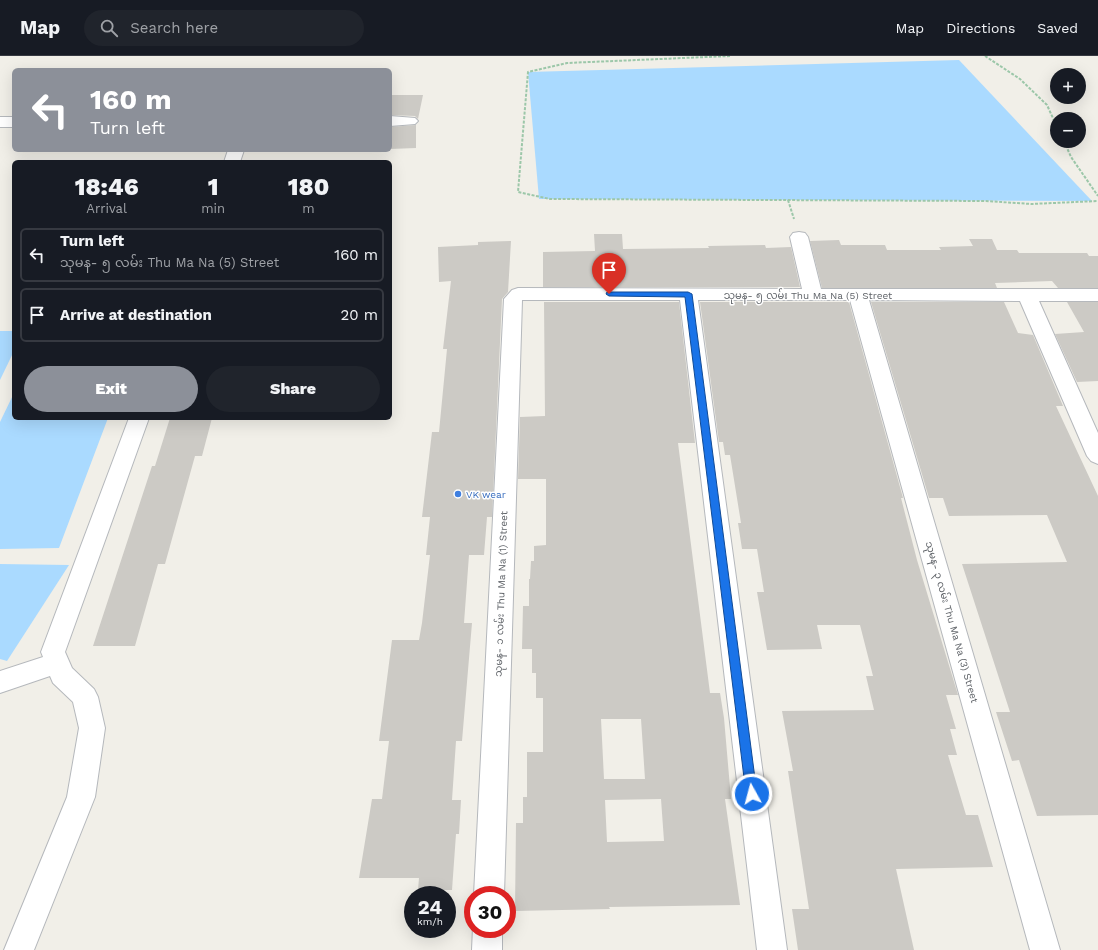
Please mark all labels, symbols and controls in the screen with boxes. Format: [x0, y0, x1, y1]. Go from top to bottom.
search box [84, 10, 364, 46]
text: Map [20, 16, 60, 39]
icon: search [98, 17, 120, 39]
text: Search here [130, 19, 218, 37]
text: Map [896, 20, 924, 36]
text: Directions [946, 20, 1015, 36]
text: Saved [1037, 20, 1078, 36]
map controls [1050, 68, 1086, 148]
button: + [1050, 68, 1086, 104]
text: 160 m [90, 83, 172, 116]
icon: left [24, 84, 76, 136]
button: − [1050, 112, 1086, 148]
text: Turn left [90, 117, 165, 138]
text: 18:46 [75, 173, 139, 201]
text: 1 [208, 173, 219, 201]
text: 180 [288, 173, 329, 201]
text: Arrival [86, 201, 127, 216]
text: min [201, 201, 225, 216]
text: m [302, 201, 315, 216]
text: Turn left [60, 232, 124, 250]
icon: left [26, 244, 48, 266]
text: 160 m [334, 246, 378, 264]
pin [592, 253, 626, 294]
text: သုမန- ၅ လမ်း Thu Ma Na (5) Street [60, 255, 279, 270]
icon: arrive [598, 259, 620, 281]
street label: သုမန- ၅ လမ်း Thu Ma Na (5) Street [724, 288, 893, 304]
icon: arrive [26, 304, 48, 326]
text: Arrive at destination [60, 306, 212, 324]
text: 20 m [341, 306, 378, 324]
button: Exit [24, 366, 198, 412]
button: Share [206, 366, 380, 412]
marker: VK wear [453, 489, 463, 499]
place label: VK wear [466, 489, 506, 500]
street label: သုမန- ၁ လမ်း Thu Ma Na (1) Street [491, 510, 512, 677]
street label: သုမန- ၃ လမ်း Thu Ma Na (3) Street [921, 539, 983, 706]
position arrow [731, 773, 773, 815]
speed limit sign: 30 [464, 886, 516, 938]
text: 24 [418, 895, 442, 919]
text: km/h [417, 916, 443, 927]

